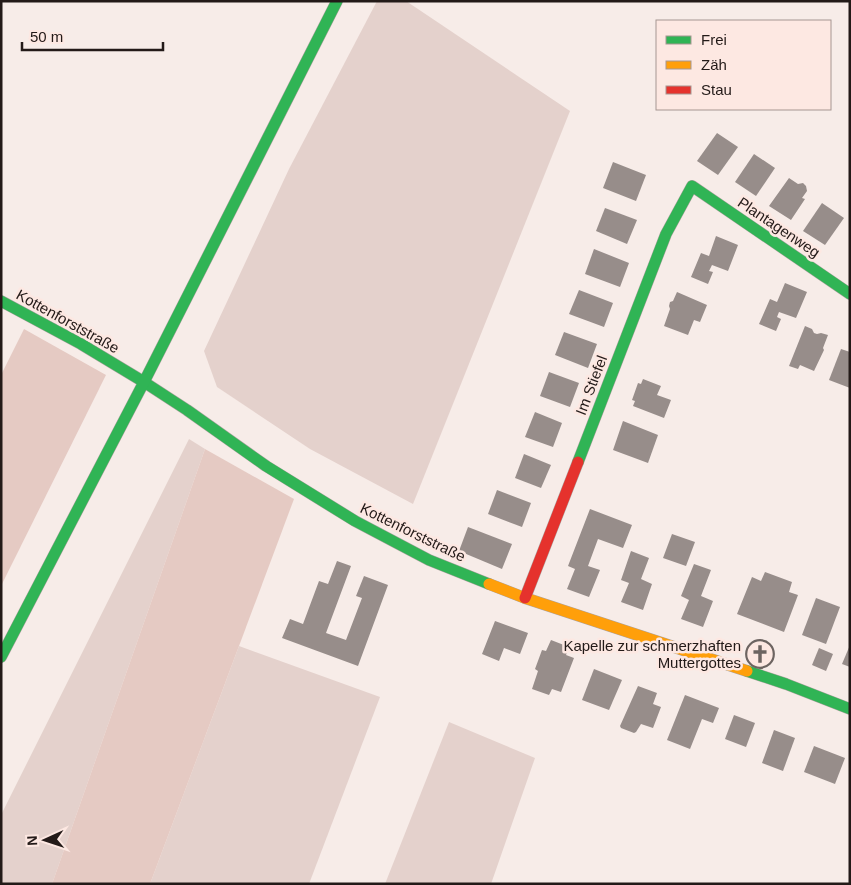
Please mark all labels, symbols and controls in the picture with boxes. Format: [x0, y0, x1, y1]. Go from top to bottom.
scale bar [22, 20, 164, 52]
legend [656, 20, 831, 110]
text: 50 m [30, 28, 63, 45]
text: Frei [701, 31, 727, 48]
text: Zäh [701, 56, 727, 73]
text: Stau [701, 81, 732, 98]
street label: Plantagenweg [735, 193, 823, 261]
street label: Kottenforststraße [14, 286, 122, 356]
street label: Im Stiefel [572, 353, 610, 417]
street label: Kottenforststraße [358, 499, 468, 565]
place label: Kapelle zur schmerzhaften Muttergottes [563, 637, 741, 671]
church icon: Kapelle zur schmerzhaften Muttergottes [745, 639, 775, 669]
north arrow [20, 815, 70, 865]
text: N [24, 835, 40, 846]

